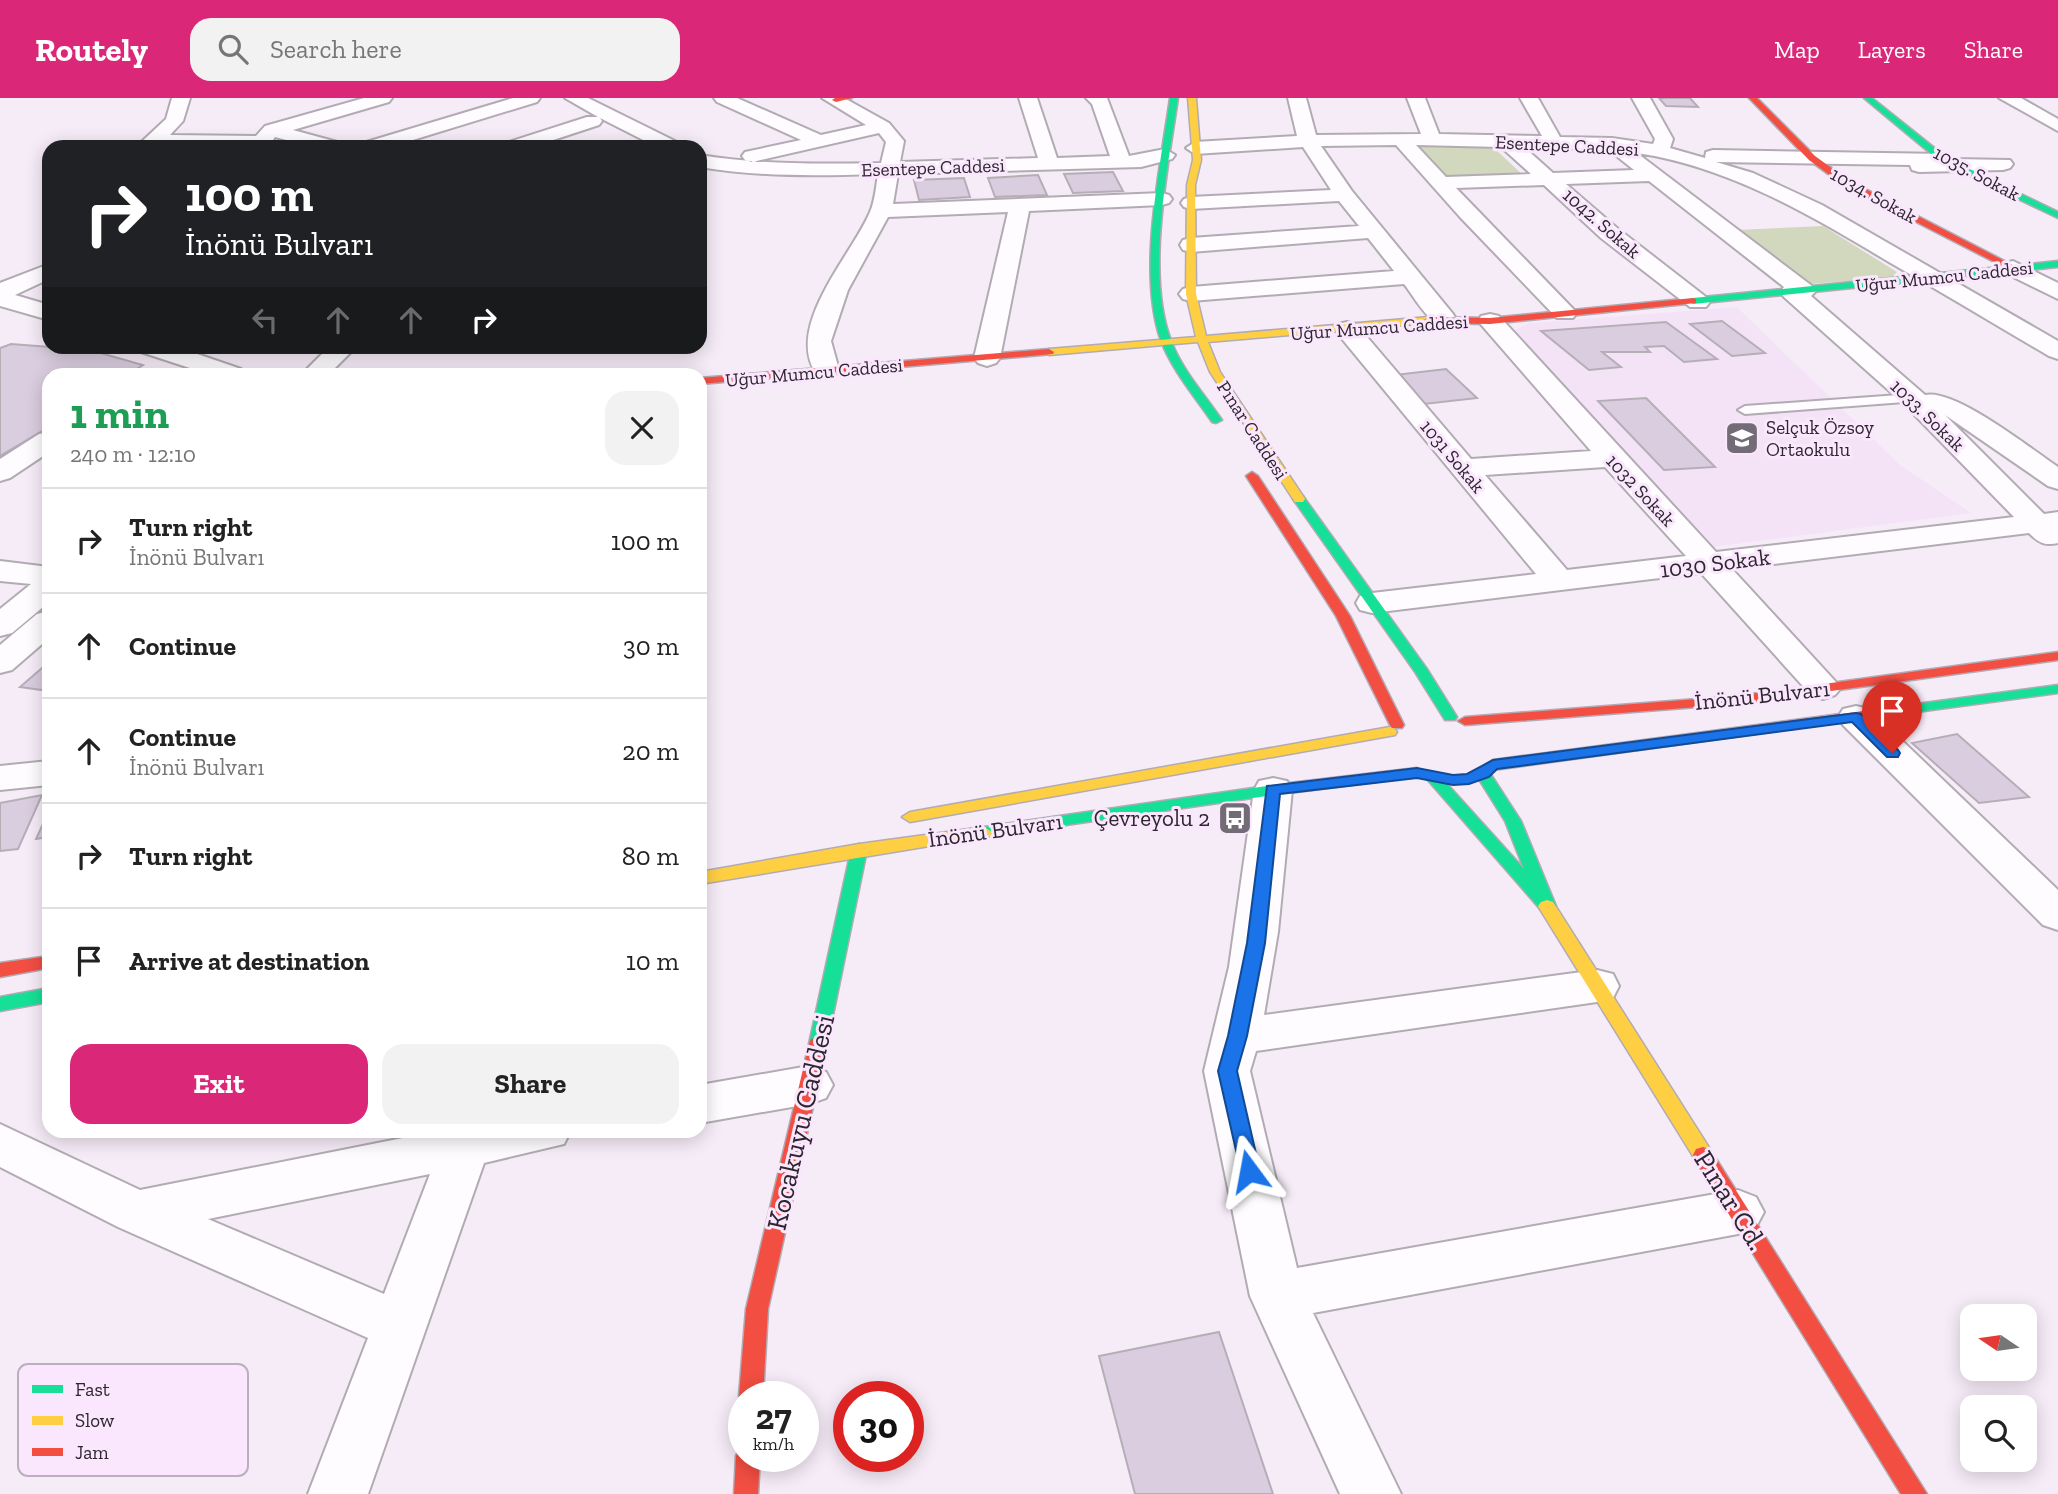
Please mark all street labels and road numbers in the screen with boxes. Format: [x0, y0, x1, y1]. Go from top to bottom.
street label: Esentepe Caddesi [1495, 130, 1639, 161]
street label: 1035. Sokak [1930, 141, 2024, 206]
street label: Esentepe Caddesi [861, 153, 1005, 182]
street label: 1034. Sokak [1827, 162, 1921, 229]
street label: 1042. Sokak [1558, 183, 1645, 263]
street label: Uğur Mumcu Caddesi [1854, 256, 2034, 297]
street label: Uğur Mumcu Caddesi [1289, 310, 1469, 345]
street label: Uğur Mumcu Caddesi [724, 353, 904, 392]
street label: 1033. Sokak [1886, 374, 1970, 456]
street label: Pınar Caddesi [1212, 377, 1293, 484]
street label: 1031 Sokak [1416, 415, 1490, 498]
street label: 1032 Sokak [1601, 449, 1680, 531]
street label: 1030 Sokak [1658, 542, 1772, 584]
street label: İnönü Bulvarı [1693, 674, 1831, 716]
street label: İnönü Bulvarı [926, 807, 1064, 853]
street label: Kocakuyu Caddesi [760, 1011, 841, 1233]
street label: Pınar Cd. [1687, 1145, 1774, 1256]

